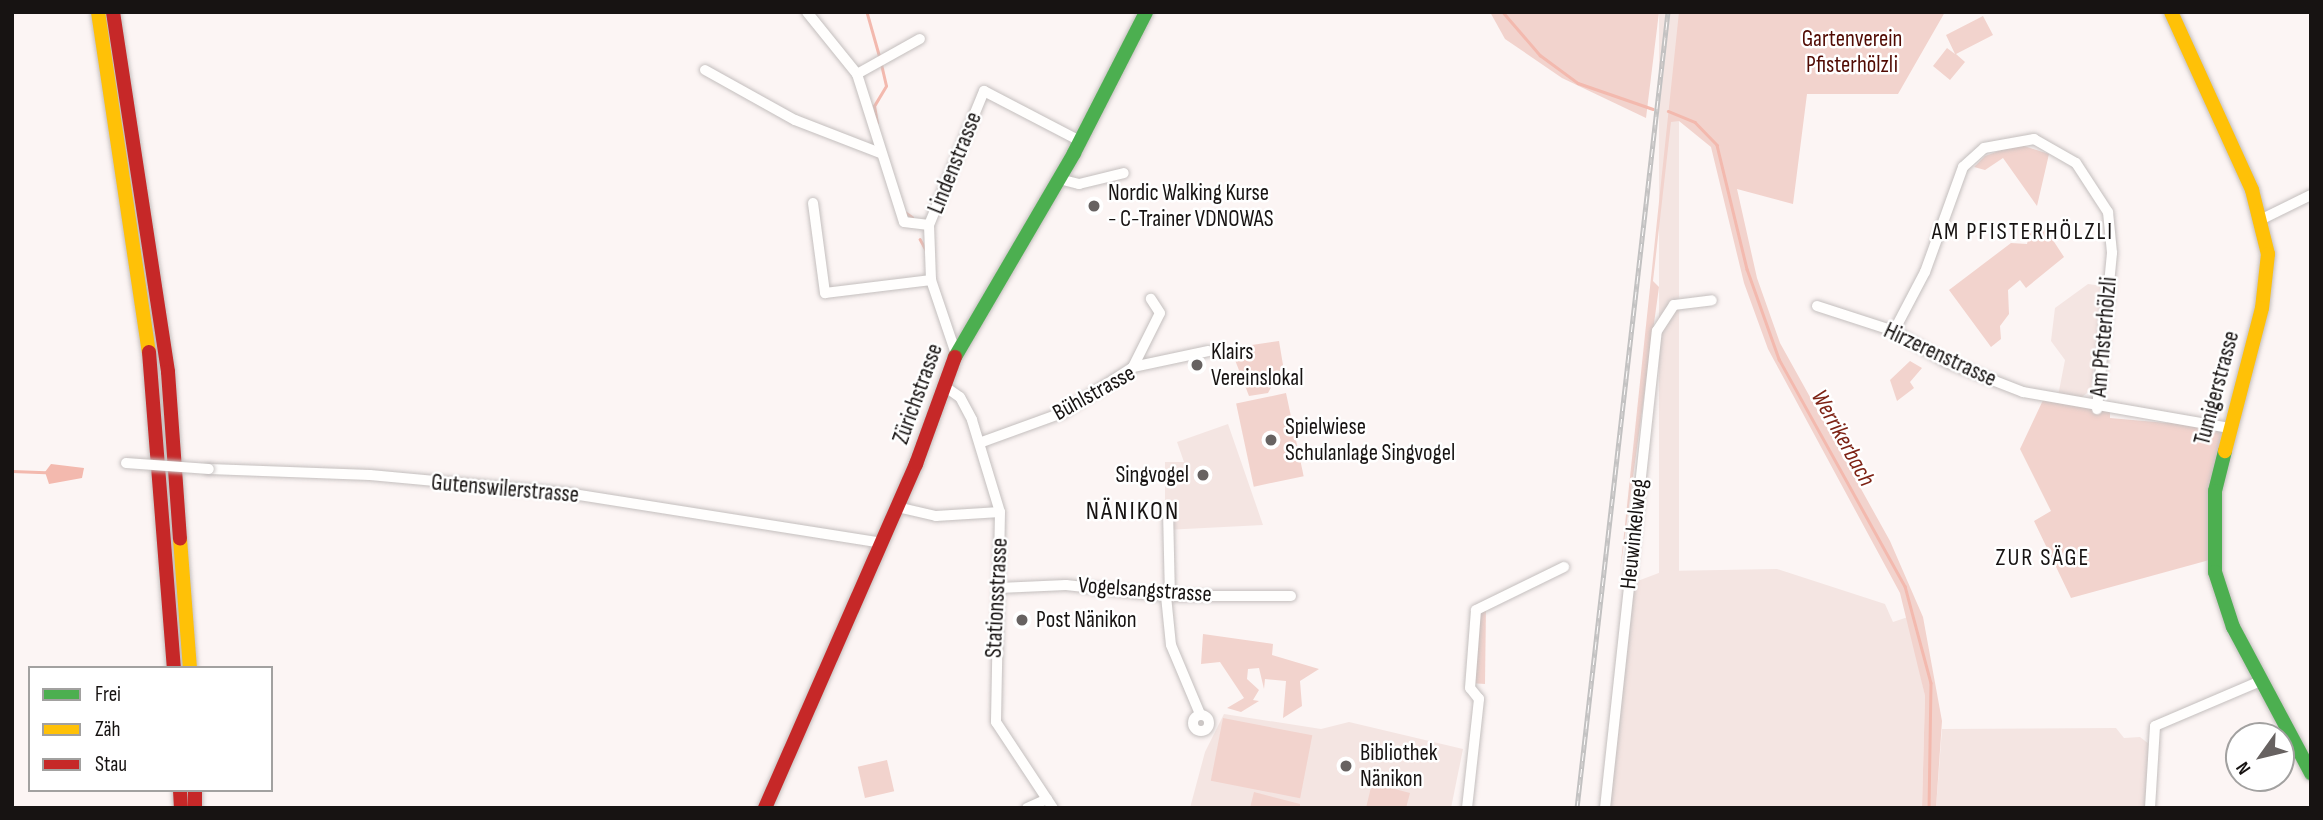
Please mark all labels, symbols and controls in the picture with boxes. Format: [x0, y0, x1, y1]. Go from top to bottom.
park label: Gartenverein Pfisterhölzli [1802, 25, 1902, 79]
street label: Lindenstrasse [922, 108, 988, 218]
place label: Nordic Walking Kurse - C-Trainer VDNOWAS [1108, 179, 1274, 233]
marker: Nordic Walking Kurse - C-Trainer VDNOWAS [1086, 198, 1102, 214]
district label: AM PFISTERHÖLZLI [1934, 218, 2112, 246]
street label: Am Pfisterhölzli [2085, 276, 2123, 398]
street label: Hirzerenstrasse [1879, 317, 2001, 393]
street label: Tumigerstrasse [2189, 328, 2245, 448]
place label: Klairs Vereinslokal [1211, 338, 1303, 392]
street label: Zürichstrasse [887, 340, 949, 448]
marker: Klairs Vereinslokal [1189, 357, 1205, 373]
street label: Bühlstrasse [1048, 359, 1140, 427]
water label: Werrikerbach [1805, 385, 1881, 491]
place label: Spielwiese Schulanlage Singvogel [1285, 413, 1455, 467]
marker: Spielwiese Schulanlage Singvogel [1263, 432, 1279, 448]
place label: Singvogel [1115, 461, 1189, 489]
marker: Singvogel [1195, 467, 1211, 483]
street label: Gutenswilerstrasse [430, 469, 580, 509]
street label: Heuwinkelweg [1614, 477, 1654, 591]
district label: NÄNIKON [1087, 496, 1179, 528]
street label: Stationsstrasse [980, 537, 1014, 659]
district label: ZUR SÄGE [1996, 544, 2090, 572]
street label: Vogelsangstrasse [1077, 572, 1213, 608]
place label: Post Nänikon [1036, 606, 1137, 634]
marker: Post Nänikon [1014, 612, 1030, 628]
legend [28, 666, 273, 792]
text: Frei [95, 682, 121, 707]
text: Zäh [95, 717, 121, 742]
north arrow [2225, 722, 2295, 792]
place label: Bibliothek Nänikon [1360, 739, 1438, 793]
text: Stau [95, 752, 127, 777]
text: N [2231, 757, 2256, 779]
marker: Bibliothek Nänikon [1338, 758, 1354, 774]

